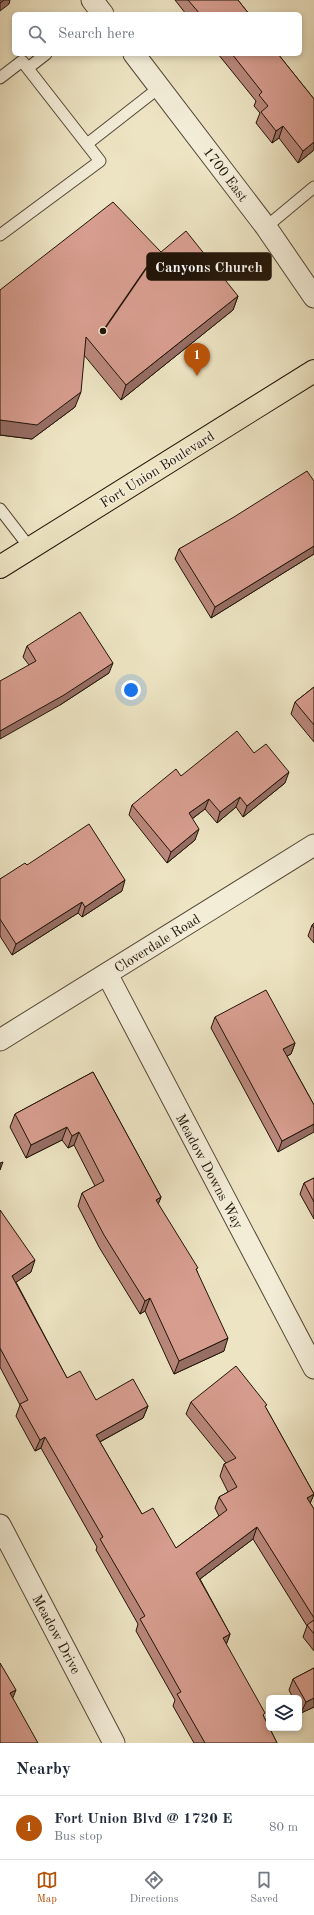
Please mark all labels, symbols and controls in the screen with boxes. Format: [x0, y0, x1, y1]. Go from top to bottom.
search box [12, 12, 302, 56]
icon: search [26, 23, 48, 45]
text: Search here [58, 27, 135, 42]
street label: 1700 East [200, 145, 250, 204]
callout: Canyons Church [147, 253, 271, 280]
text: Canyons Church [155, 261, 263, 276]
pin: 1 [184, 343, 210, 376]
street label: Fort Union Boulevard [98, 429, 217, 511]
your location [121, 680, 141, 700]
street label: Cloverdale Road [112, 912, 203, 976]
street label: Meadow Downs Way [173, 1112, 246, 1232]
street label: Meadow Drive [29, 1593, 83, 1676]
map controls [266, 1695, 302, 1731]
button: layers [266, 1695, 302, 1731]
text: Nearby [16, 1761, 71, 1778]
text: Fort Union Blvd @ 1720 E [54, 1812, 232, 1827]
text: 1 [25, 1821, 33, 1834]
text: 80 m [269, 1821, 298, 1834]
text: Bus stop [54, 1830, 103, 1843]
tab: Map [36, 1869, 58, 1907]
tab: Directions [130, 1869, 178, 1907]
tab: Saved [250, 1869, 278, 1907]

